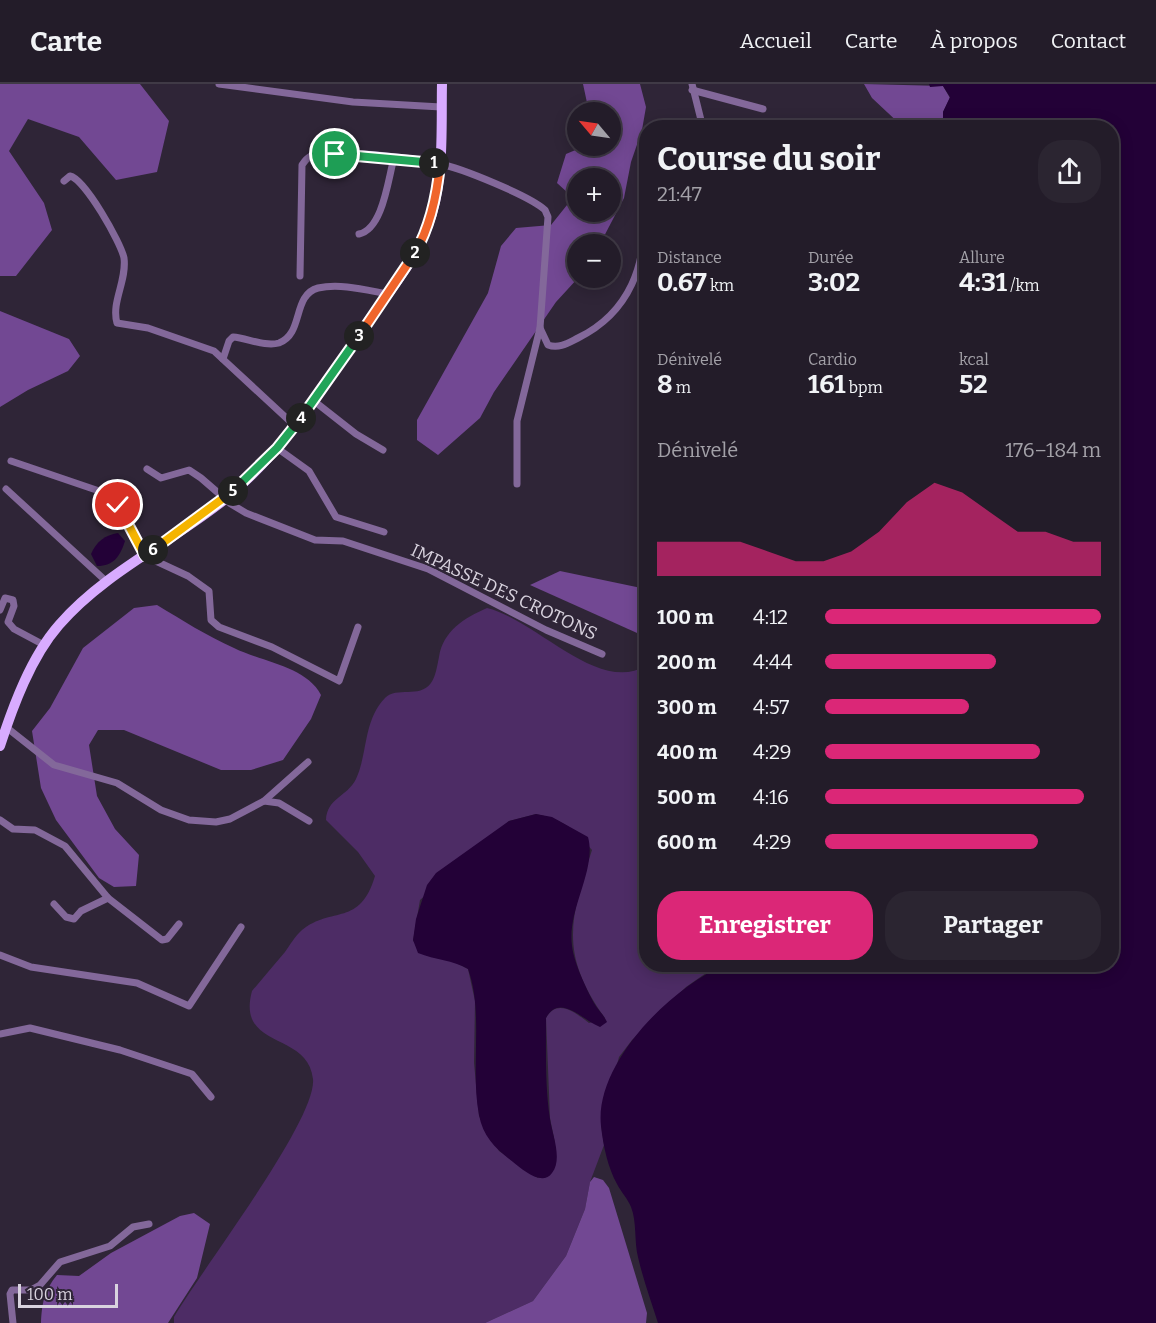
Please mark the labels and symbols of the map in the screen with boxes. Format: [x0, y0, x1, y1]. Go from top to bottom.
north arrow [567, 102, 621, 156]
pin [309, 128, 360, 179]
pin: 1 [419, 148, 449, 178]
pin: 2 [400, 238, 430, 268]
pin: 3 [344, 321, 374, 351]
pin: 4 [286, 403, 316, 433]
pin: 5 [218, 476, 248, 506]
pin [92, 479, 143, 530]
pin: 6 [138, 535, 168, 565]
street label: IMPASSE DES CROTONS [407, 539, 601, 645]
scale bar [18, 1281, 118, 1308]

